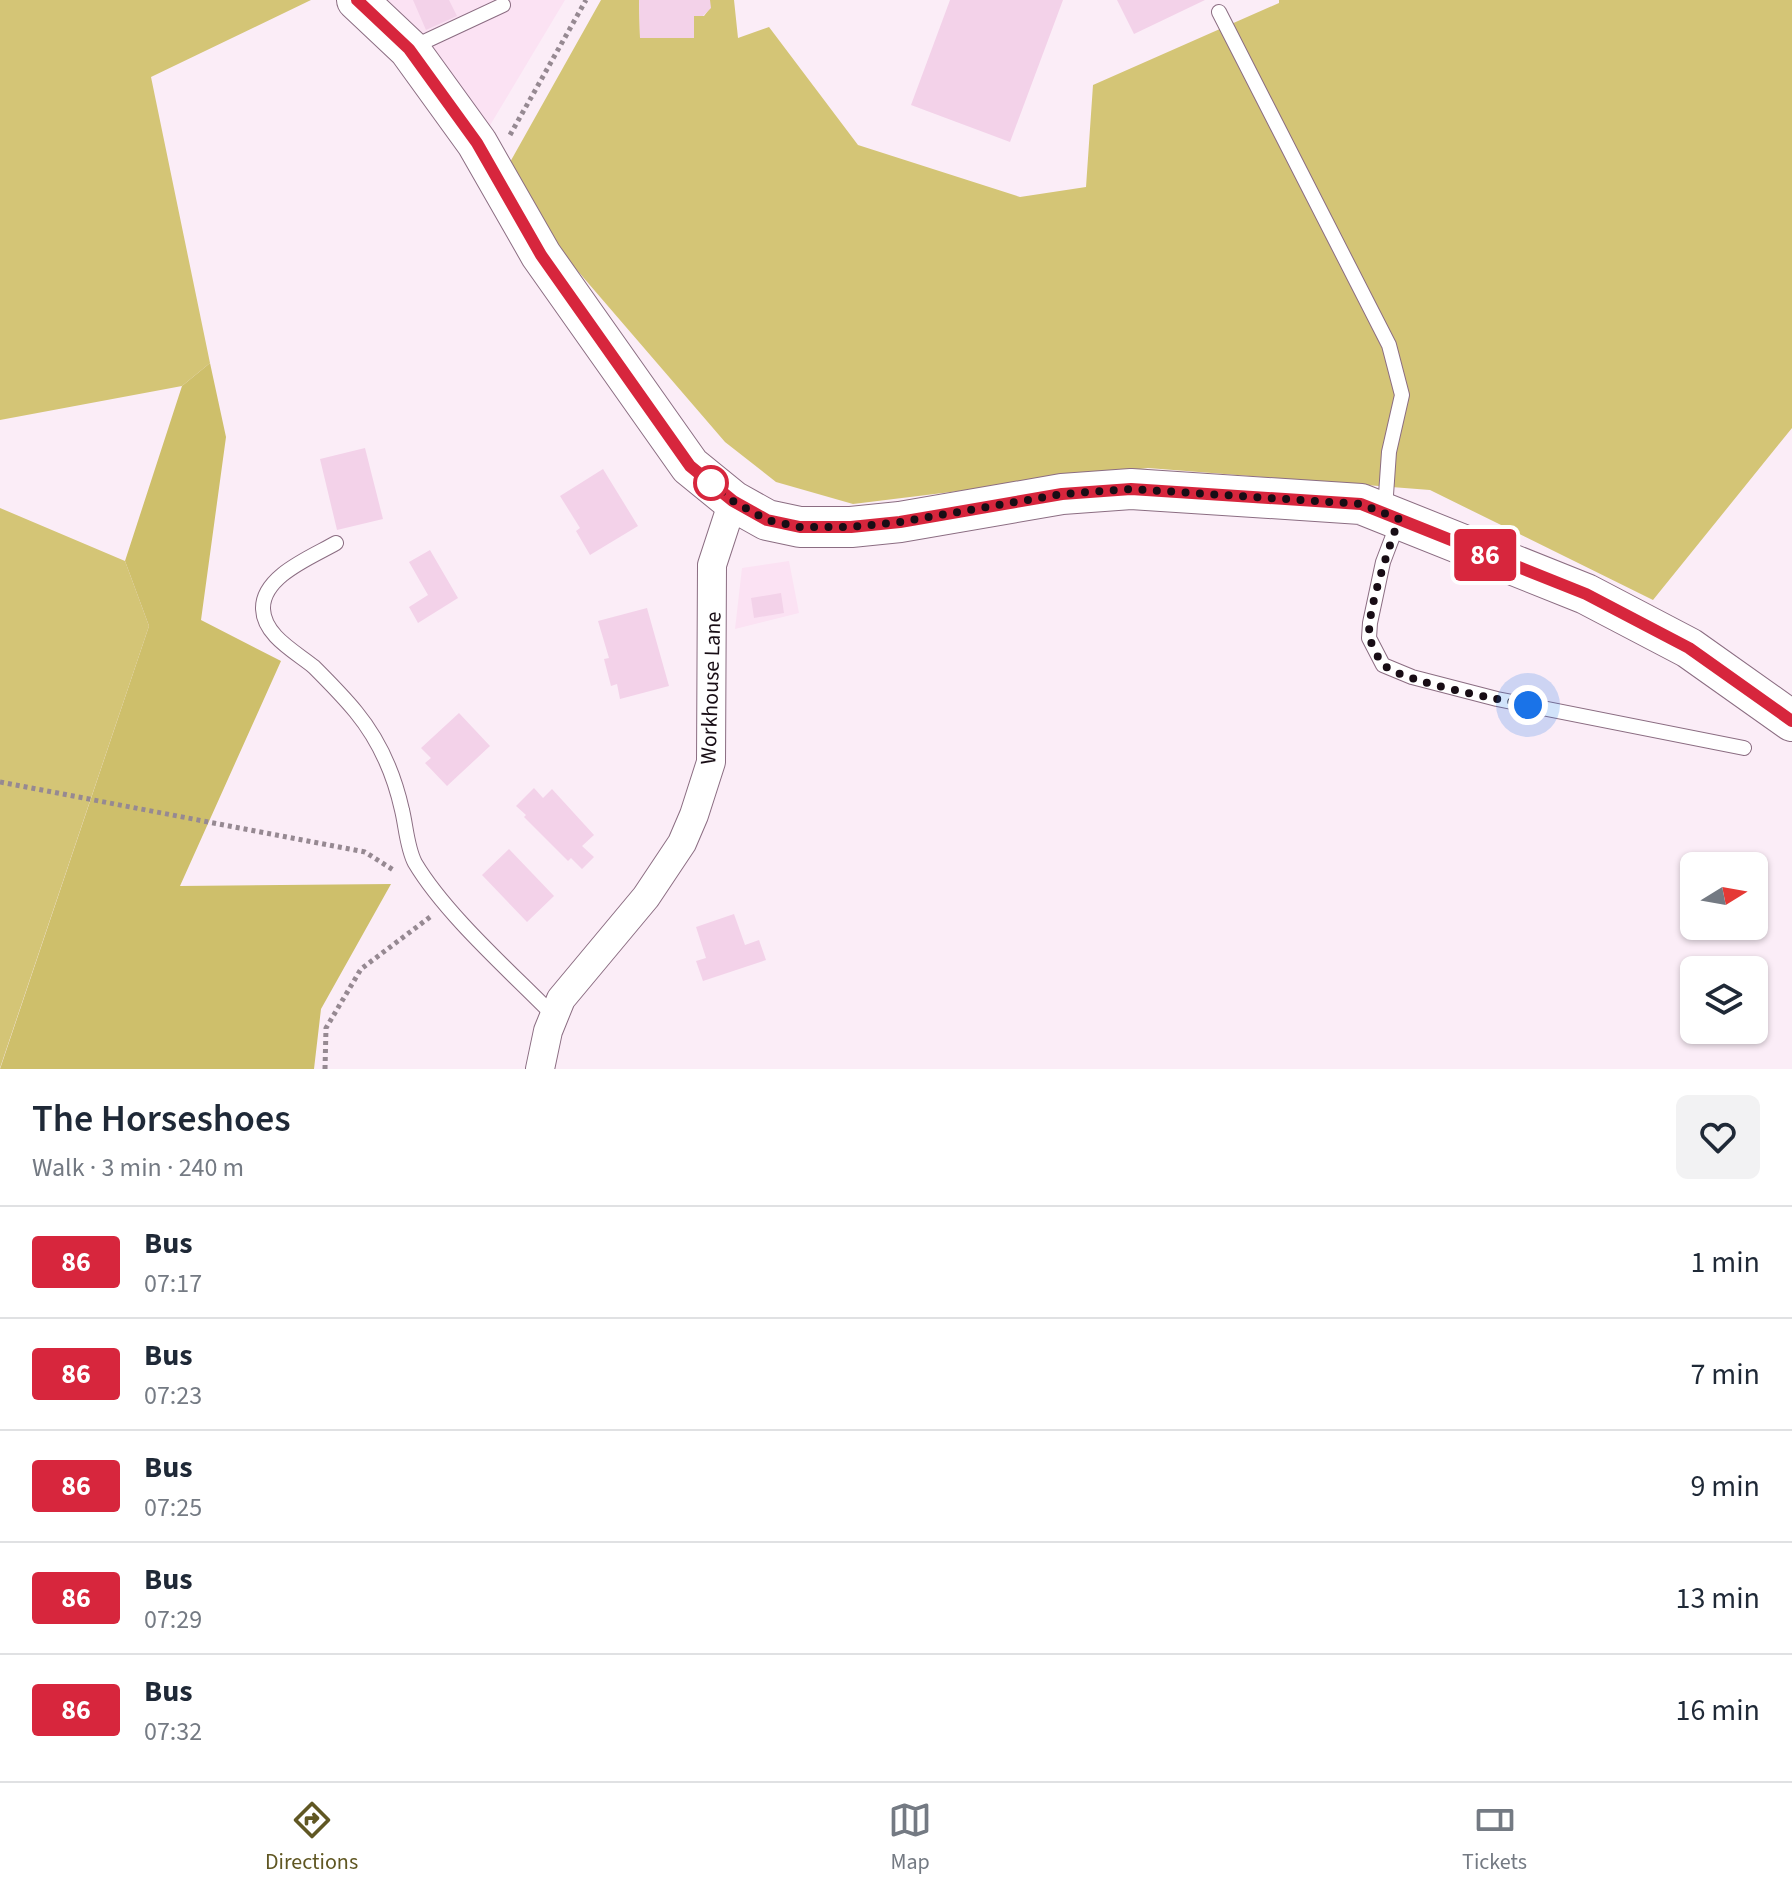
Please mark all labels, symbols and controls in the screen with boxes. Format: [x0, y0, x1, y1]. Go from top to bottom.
unlabelled marker [694, 466, 728, 500]
line badge: 86 [1449, 529, 1521, 581]
text: 86 [1470, 535, 1500, 575]
street label: Workhouse Lane [692, 611, 730, 765]
your location [1508, 685, 1548, 725]
north arrow [1680, 852, 1768, 940]
map controls [1680, 852, 1768, 1044]
button: layers [1680, 956, 1768, 1044]
text: The Horseshoes [32, 1092, 291, 1146]
button: heart [1676, 1095, 1760, 1179]
text: Walk · 3 min · 240 m [32, 1149, 244, 1186]
text: Bus [144, 1222, 192, 1265]
text: 1 min [1690, 1241, 1760, 1284]
text: 86 [61, 1242, 91, 1282]
text: 07:17 [144, 1265, 202, 1302]
text: Bus [144, 1334, 192, 1377]
text: 7 min [1690, 1353, 1760, 1396]
text: 86 [61, 1354, 91, 1394]
text: 07:23 [144, 1377, 202, 1414]
text: Bus [144, 1446, 192, 1489]
text: 9 min [1690, 1465, 1760, 1508]
text: 86 [61, 1466, 91, 1506]
text: 07:25 [144, 1489, 202, 1526]
text: Bus [144, 1558, 192, 1601]
text: 13 min [1676, 1577, 1760, 1620]
text: 86 [61, 1578, 91, 1618]
text: 07:29 [144, 1601, 202, 1638]
text: Bus [144, 1670, 192, 1713]
text: 16 min [1676, 1689, 1760, 1732]
text: 86 [61, 1690, 91, 1730]
text: 07:32 [144, 1713, 202, 1750]
tab: Directions [265, 1798, 358, 1878]
tab: Map [888, 1798, 932, 1878]
tab: Tickets [1462, 1798, 1527, 1878]

